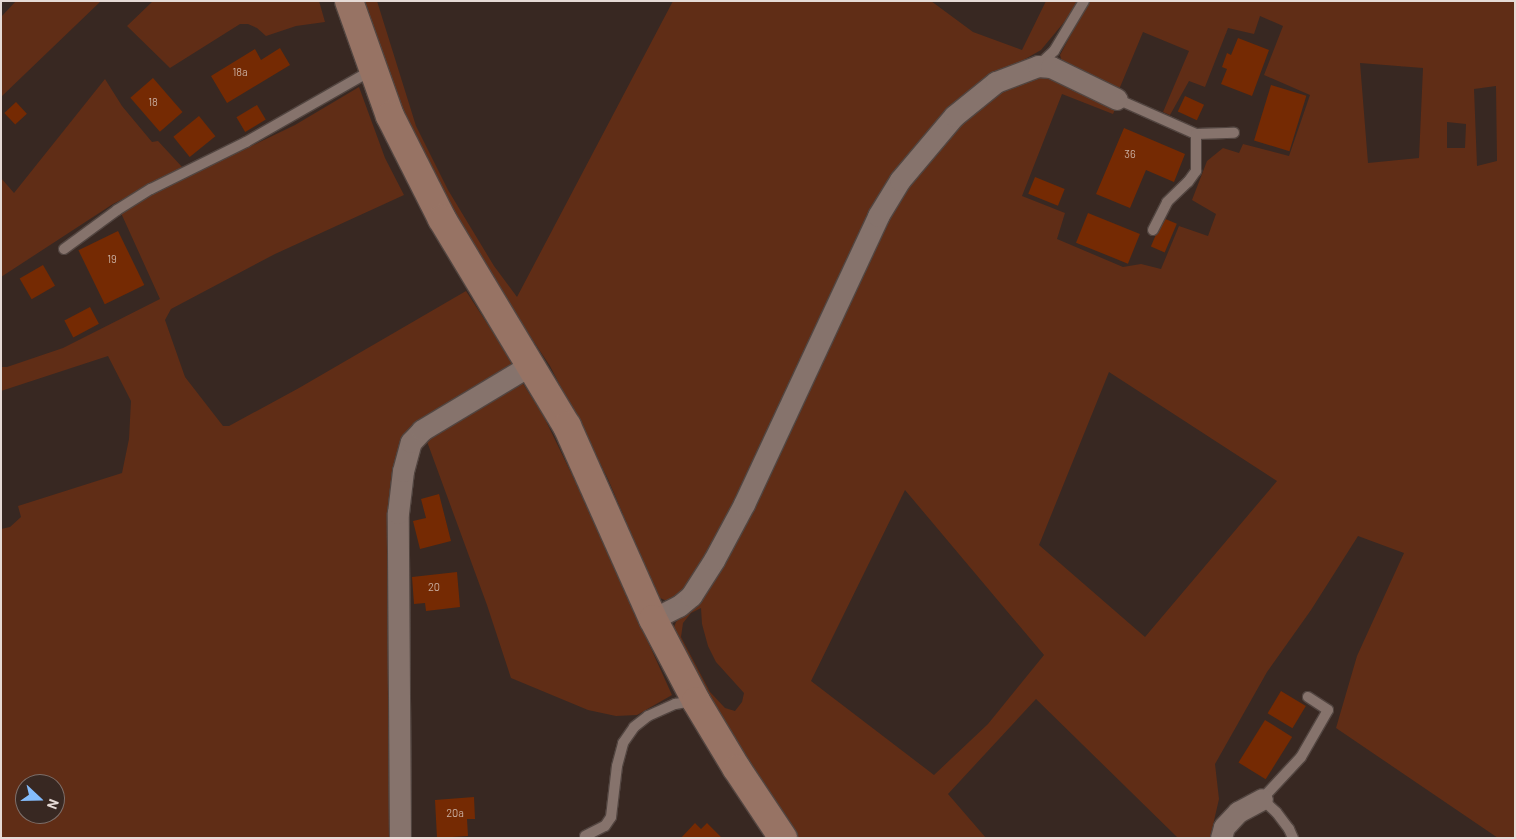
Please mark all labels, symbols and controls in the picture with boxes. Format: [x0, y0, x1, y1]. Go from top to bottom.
house number: 18a [232, 65, 248, 79]
house number: 18 [148, 95, 158, 109]
house number: 36 [1124, 147, 1136, 161]
house number: 19 [107, 252, 117, 266]
house number: 20 [428, 580, 440, 594]
north arrow [15, 774, 65, 824]
text: N [44, 797, 63, 812]
house number: 20a [446, 806, 464, 820]

